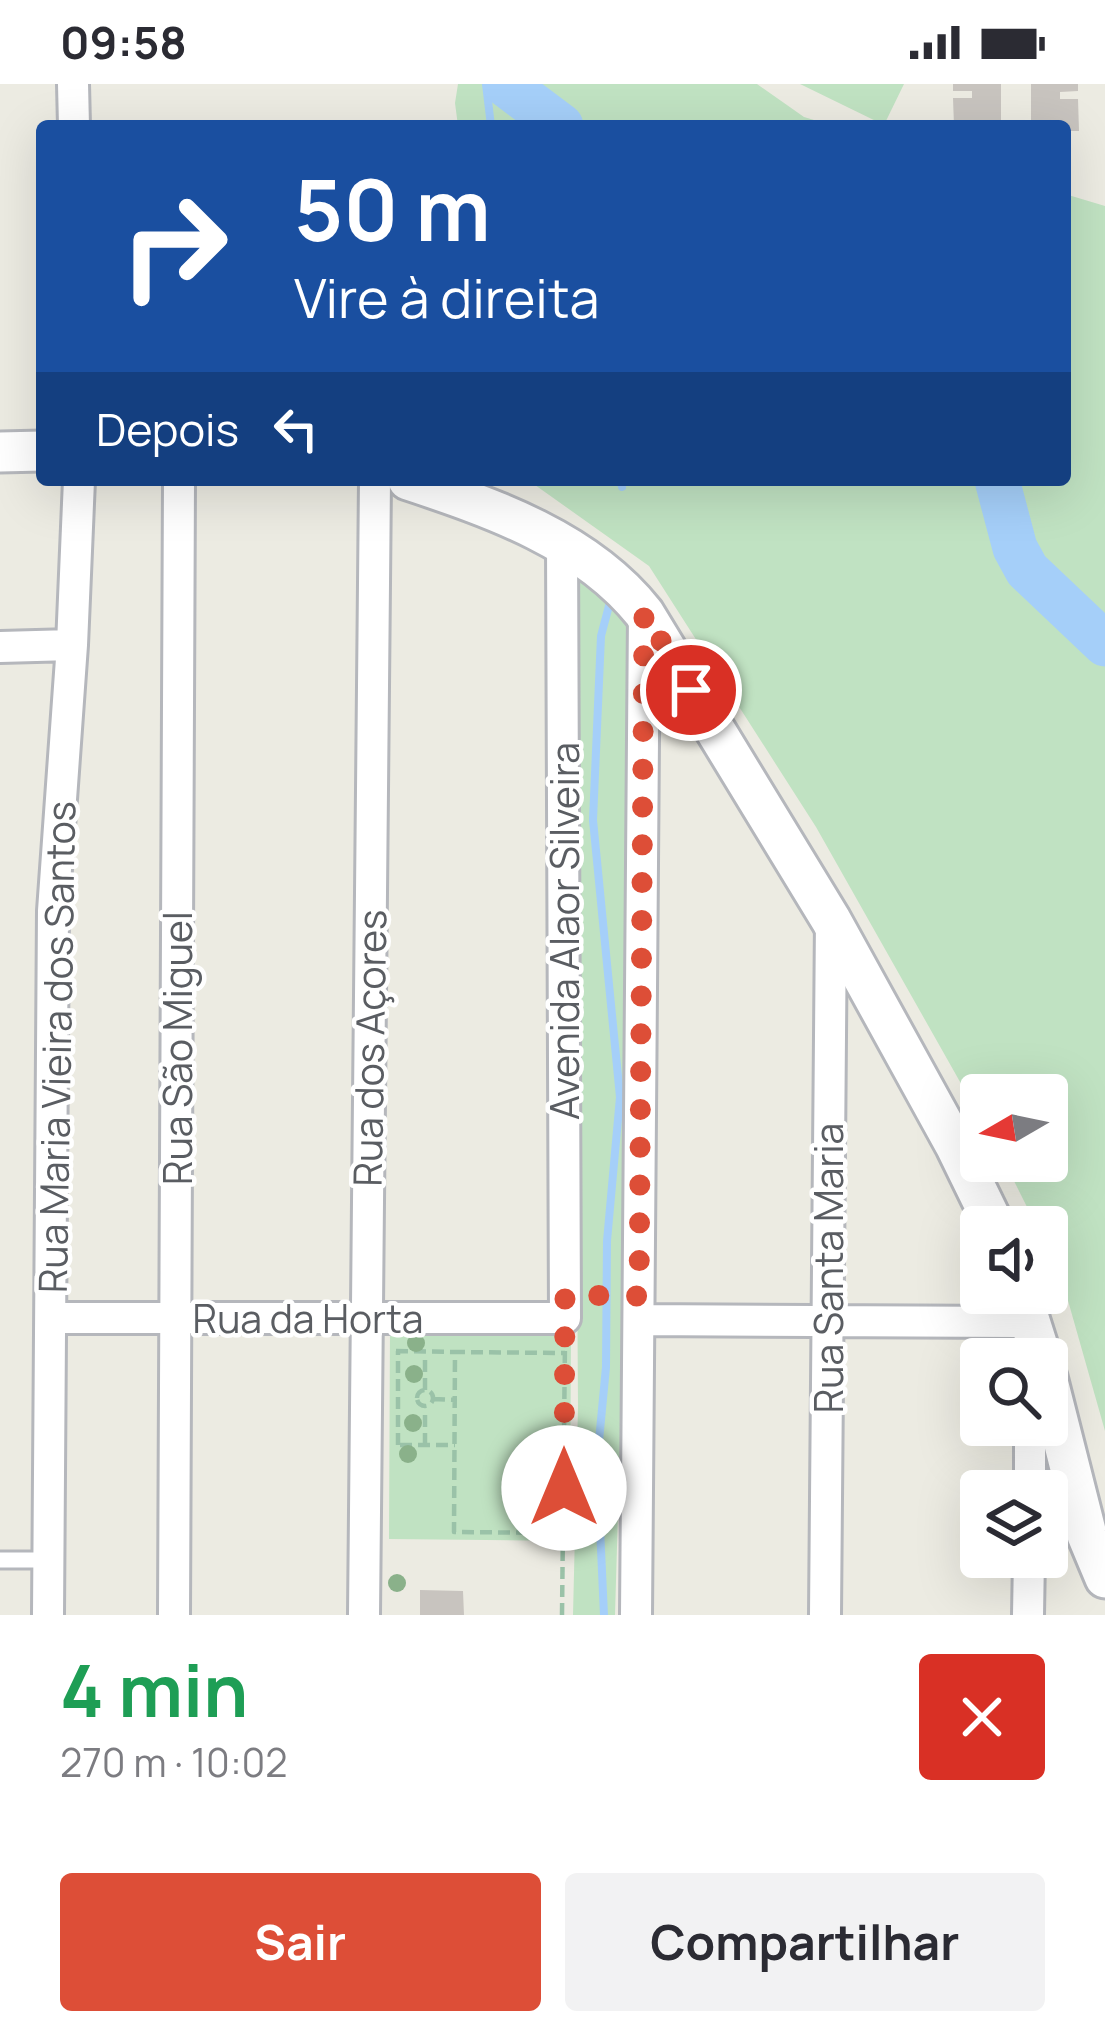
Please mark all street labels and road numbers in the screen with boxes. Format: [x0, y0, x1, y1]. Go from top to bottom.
street label: Avenida Alaor Silveira [537, 742, 591, 1120]
street label: Rua Maria Vieira dos Santos [25, 801, 87, 1293]
street label: Rua dos Açores [340, 909, 398, 1187]
street label: Rua São Miguel [150, 911, 204, 1185]
street label: Rua Santa Maria [801, 1123, 855, 1413]
street label: Rua da Horta [193, 1291, 423, 1345]

